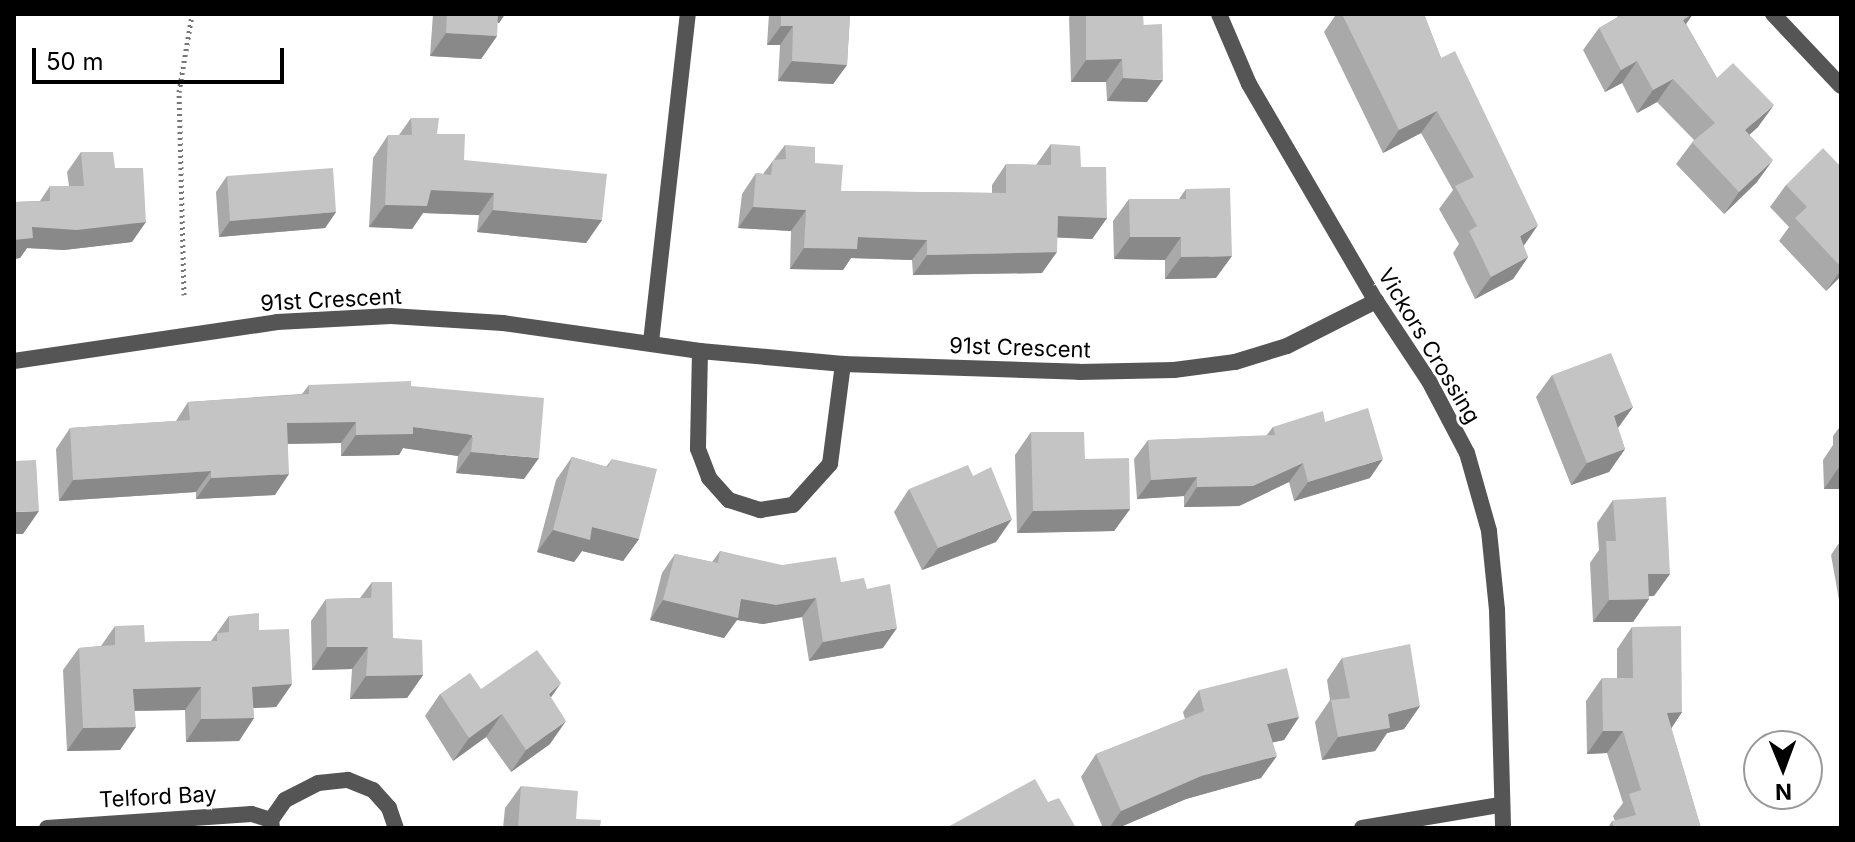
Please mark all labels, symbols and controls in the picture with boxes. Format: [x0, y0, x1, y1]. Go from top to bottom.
scale bar [36, 32, 288, 82]
text: 50 m [46, 47, 104, 76]
street label: Vickors Crossing [1372, 264, 1486, 428]
street label: 91st Crescent [260, 283, 402, 317]
street label: 91st Crescent [949, 332, 1091, 364]
north arrow [1743, 730, 1823, 810]
text: N [1775, 779, 1792, 805]
street label: Telford Bay [99, 781, 217, 813]

